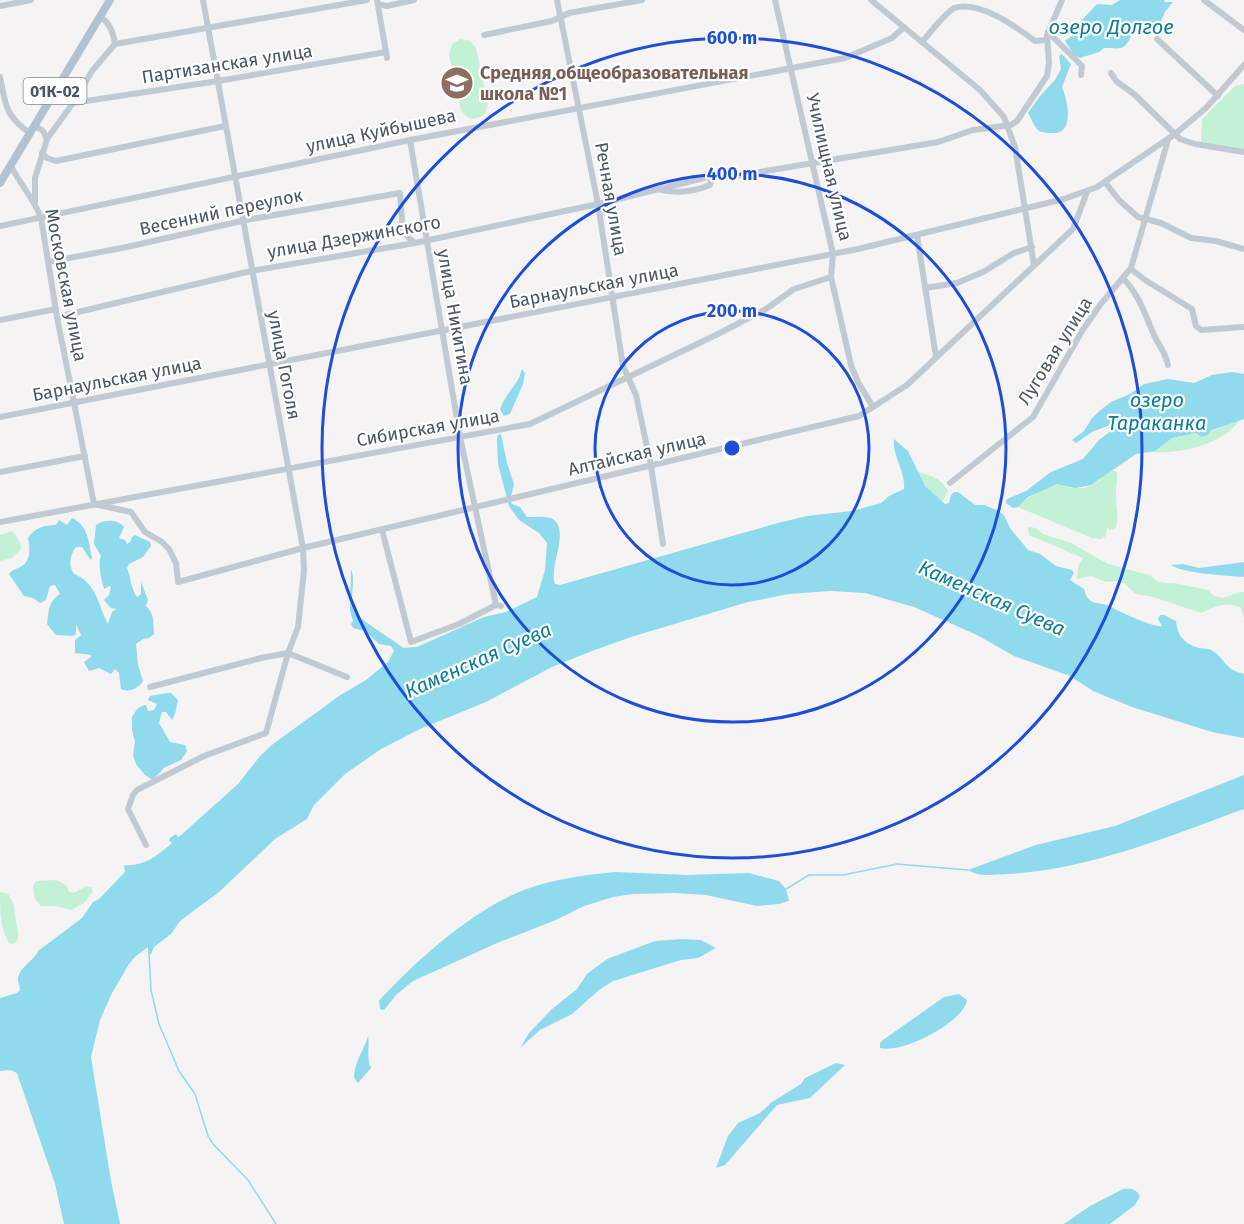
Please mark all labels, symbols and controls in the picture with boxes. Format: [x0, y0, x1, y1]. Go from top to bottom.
water label: озеро Долгое [1048, 15, 1174, 39]
text: 600 m [707, 27, 757, 49]
street label: Партизанская улица [140, 40, 314, 88]
place label: Средняя общеобразовательная школа №1 [480, 62, 749, 105]
school or university icon: Средняя общеобразовательная школа №1 [439, 65, 475, 101]
road number: 01К-02 [23, 78, 86, 104]
street label: Училищная улица [801, 91, 857, 243]
street label: улица Куйбышева [304, 104, 458, 158]
street label: Речная улица [590, 140, 632, 258]
text: 400 m [707, 163, 757, 185]
street label: Весенний переулок [137, 184, 305, 240]
street label: Московская улица [40, 207, 92, 363]
street label: улица Дзержинского [266, 211, 442, 263]
street label: улица Никитина [432, 247, 478, 387]
street label: Барнаульская улица [508, 259, 680, 313]
street label: Луговая улица [1013, 293, 1097, 409]
text: 200 m [707, 300, 757, 322]
street label: улица Гоголя [263, 309, 305, 421]
street label: Барнаульская улица [31, 352, 203, 406]
water label: озеро Тараканка [1108, 388, 1206, 435]
street label: Сибирская улица [355, 405, 501, 451]
street label: Алтайская улица [566, 427, 708, 481]
centre of rings [722, 438, 742, 458]
water label: Каменская Суева [915, 555, 1069, 641]
water label: Каменская Суева [401, 617, 555, 703]

